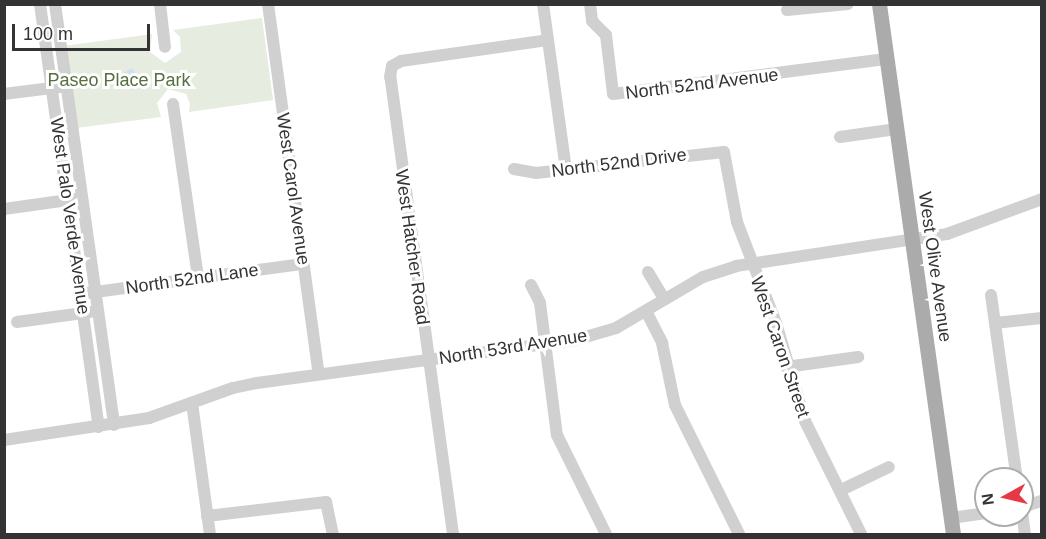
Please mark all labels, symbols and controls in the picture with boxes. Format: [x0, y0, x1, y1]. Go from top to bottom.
scale bar [15, 12, 153, 50]
text: 100 m [23, 24, 73, 44]
street label: North 52nd Avenue [624, 64, 780, 104]
park label: Paseo Place Park [47, 69, 191, 91]
street label: West Carol Avenue [272, 111, 314, 267]
street label: West Palo Verde Avenue [45, 116, 95, 316]
street label: North 52nd Drive [550, 144, 688, 182]
street label: West Hatcher Road [390, 168, 434, 326]
street label: West Olive Avenue [914, 190, 956, 344]
street label: North 52nd Lane [124, 259, 260, 299]
street label: West Caron Street [746, 274, 814, 420]
street label: North 53rd Avenue [437, 325, 589, 369]
north arrow [974, 467, 1034, 527]
text: N [978, 492, 997, 506]

